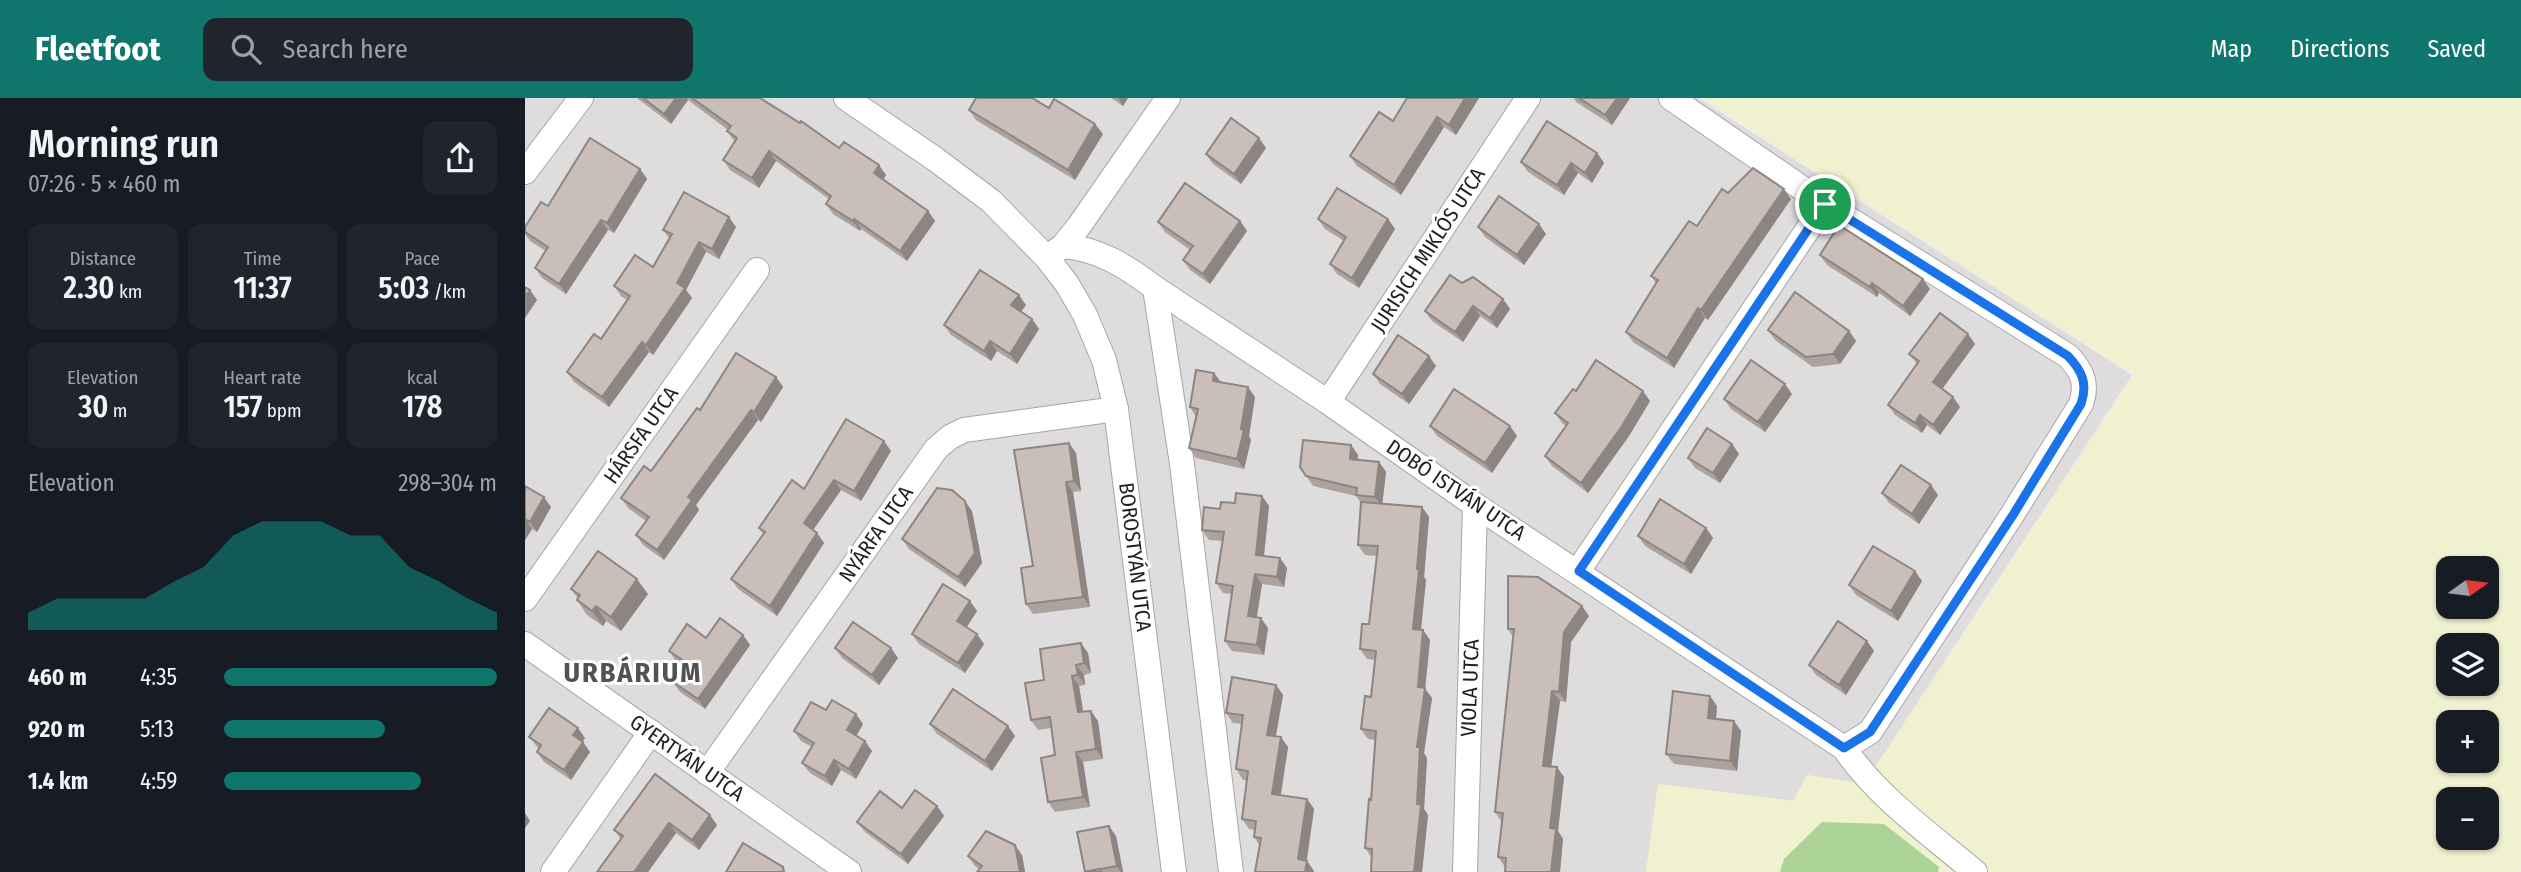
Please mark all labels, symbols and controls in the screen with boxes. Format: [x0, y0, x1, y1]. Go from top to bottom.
search box [203, 18, 693, 81]
text: Fleetfoot [35, 29, 161, 69]
icon: search [227, 30, 265, 68]
text: Search here [283, 34, 408, 65]
text: Map [2211, 35, 2252, 63]
text: Directions [2290, 35, 2389, 63]
text: Saved [2427, 35, 2486, 63]
text: Morning run [28, 121, 219, 167]
button: share [423, 121, 497, 195]
street label: JURISICH MIKLÓS UTCA [1365, 163, 1491, 337]
text: 07:26 · 5 × 460 m [28, 170, 180, 198]
pin [1795, 174, 1855, 234]
icon: arrive [1806, 185, 1844, 223]
text: Distance [70, 247, 136, 270]
text: Time [244, 247, 281, 270]
text: Pace [404, 247, 440, 270]
text: 2.30 [63, 270, 114, 306]
text: 11:37 [233, 270, 292, 306]
text: 5:03 [378, 270, 429, 306]
text: km [114, 280, 142, 303]
text: /km [429, 280, 466, 303]
text: Elevation [67, 366, 139, 389]
text: Heart rate [223, 366, 302, 389]
text: kcal [407, 366, 438, 389]
street label: HÁRSFA UTCA [598, 381, 684, 489]
text: 30 [78, 389, 108, 425]
text: 157 [223, 389, 262, 425]
text: 178 [402, 389, 442, 425]
text: m [108, 399, 127, 422]
text: bpm [262, 399, 302, 422]
street label: DOBÓ ISTVÁN UTCA [1381, 434, 1531, 546]
text: Elevation [28, 469, 115, 497]
text: 298–304 m [398, 469, 497, 497]
street label: NYÁRFA UTCA [833, 481, 919, 587]
street label: BOROSTYÁN UTCA [1113, 481, 1157, 633]
north arrow [2436, 556, 2499, 620]
map controls [2436, 556, 2499, 850]
button: layers [2436, 633, 2499, 696]
street label: VIOLA UTCA [1455, 639, 1485, 737]
district label: URBÁRIUM [564, 655, 702, 689]
text: 460 m [28, 663, 87, 691]
text: 4:35 [140, 663, 177, 691]
street label: GYERTYÁN UTCA [625, 709, 749, 807]
button: + [2436, 710, 2499, 773]
text: 920 m [28, 715, 85, 743]
text: 5:13 [140, 715, 174, 743]
text: 1.4 km [28, 767, 88, 795]
text: 4:59 [140, 767, 178, 795]
button: − [2436, 787, 2499, 850]

